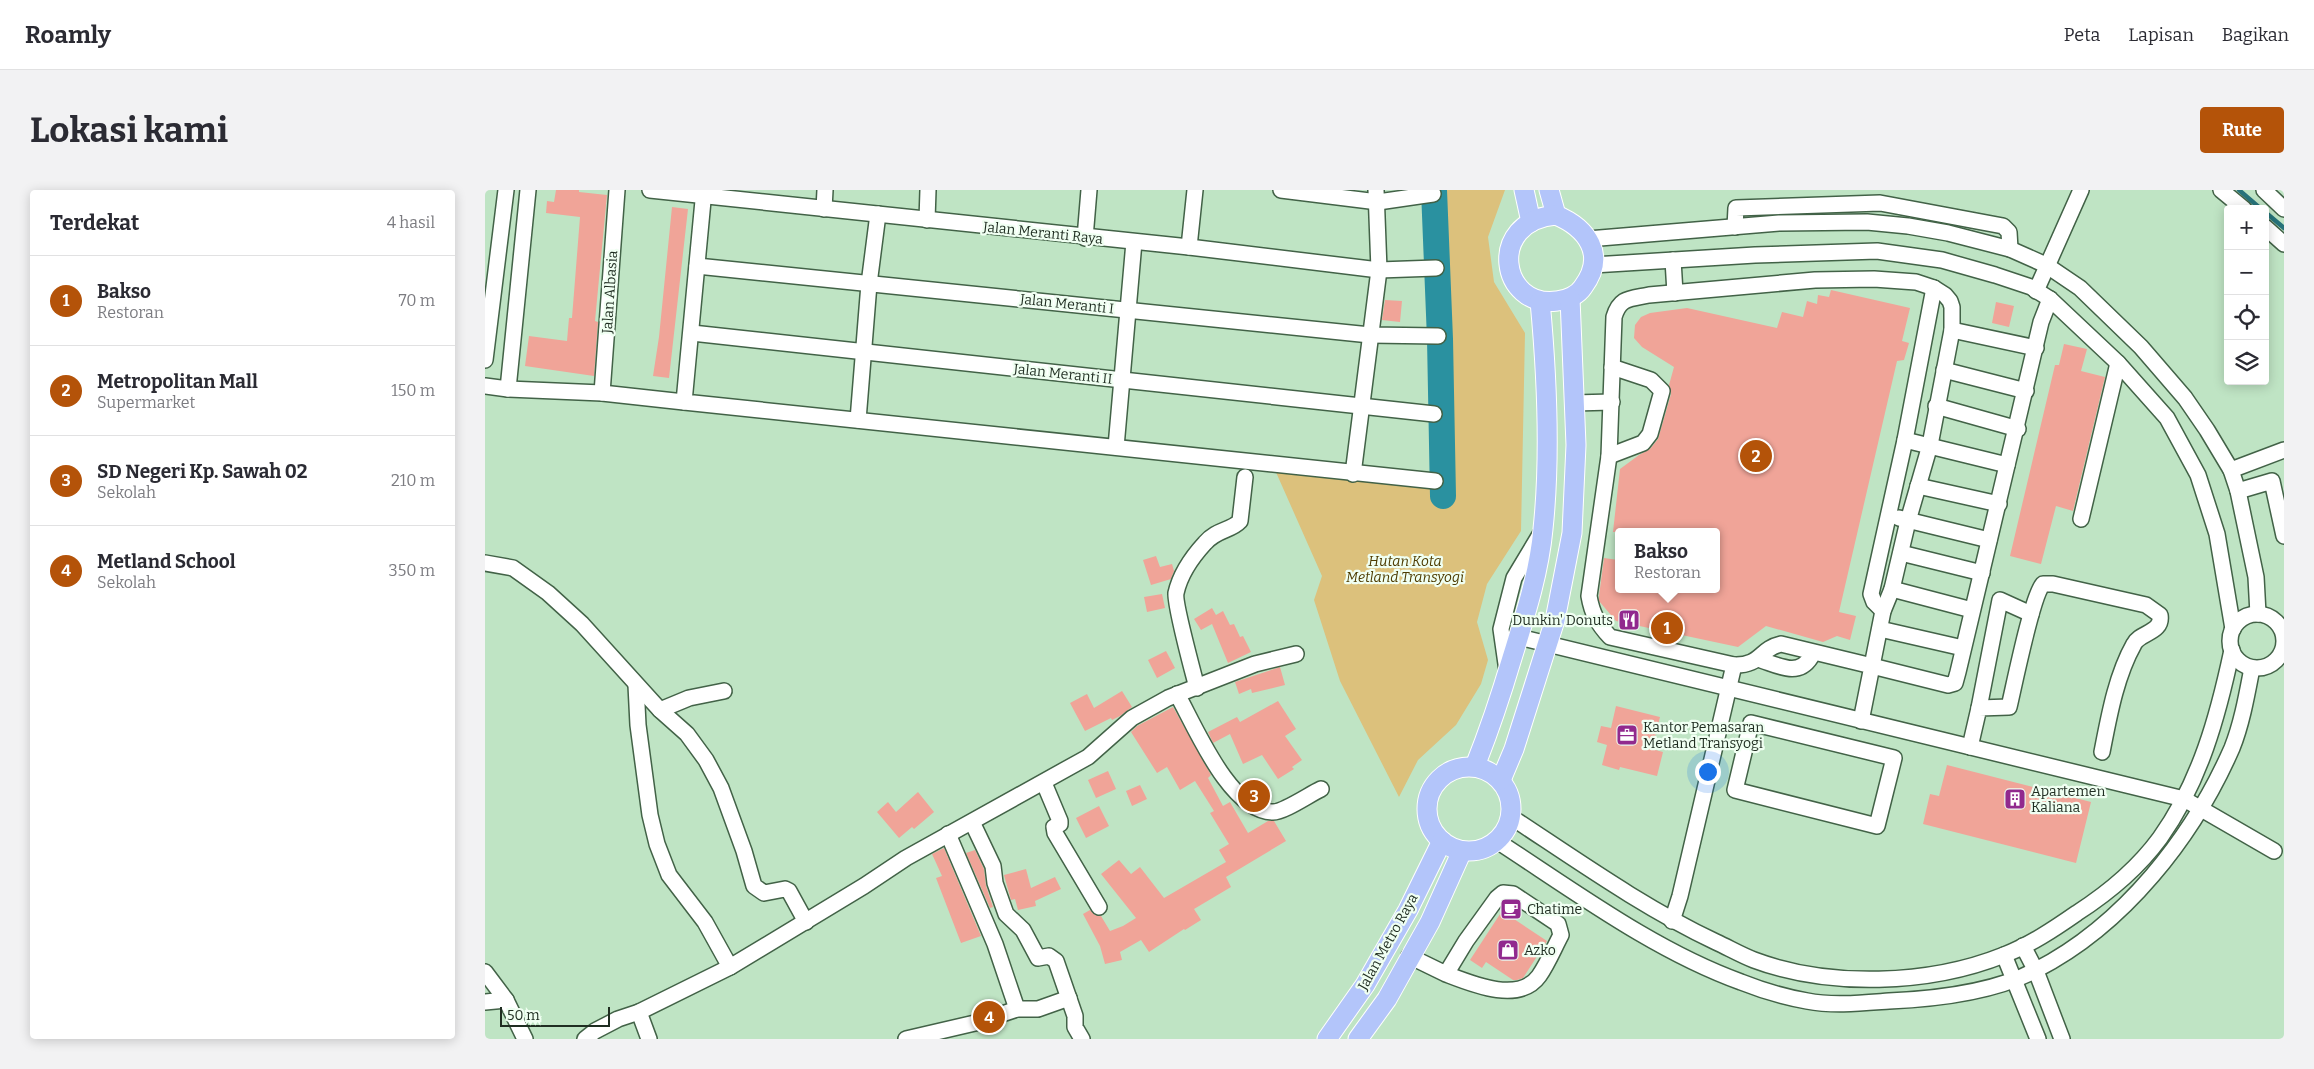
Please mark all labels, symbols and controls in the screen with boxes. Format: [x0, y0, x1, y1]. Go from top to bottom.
text: Roamly [25, 21, 111, 49]
text: Peta [2064, 24, 2100, 46]
text: Lapisan [2128, 24, 2194, 46]
text: Bagikan [2222, 24, 2289, 46]
button: Rute [2200, 107, 2284, 153]
text: Lokasi kami [30, 109, 228, 151]
map controls [2224, 205, 2269, 385]
button: + [2224, 205, 2269, 250]
text: Terdekat [50, 210, 139, 236]
text: 4 hasil [387, 213, 435, 232]
street label: Jalan Meranti Raya [981, 218, 1104, 248]
street label: Jalan Albasia [599, 250, 621, 335]
button: − [2224, 250, 2269, 295]
text: Bakso [97, 280, 151, 303]
text: 1 [63, 291, 69, 310]
text: 70 m [399, 291, 435, 310]
street label: Jalan Meranti I [1018, 291, 1115, 317]
button: locate [2224, 295, 2269, 340]
text: Restoran [97, 303, 164, 322]
button: layers [2224, 340, 2269, 385]
street label: Jalan Meranti II [1012, 360, 1113, 388]
text: Metropolitan Mall [97, 370, 258, 393]
text: 2 [61, 381, 71, 400]
text: 150 m [391, 381, 435, 400]
text: Supermarket [97, 393, 195, 412]
pin: 2 [1740, 437, 1772, 475]
text: SD Negeri Kp. Sawah 02 [97, 460, 308, 483]
text: 3 [61, 471, 71, 490]
text: 210 m [391, 471, 435, 490]
text: Sekolah [97, 483, 156, 502]
popup [1615, 528, 1720, 593]
text: Bakso [1634, 540, 1688, 563]
text: Metland School [97, 550, 236, 573]
park label: Hutan Kota Metland Transyogi [1346, 553, 1464, 586]
text: 4 [61, 561, 71, 580]
text: 350 m [389, 561, 435, 580]
text: Restoran [1634, 563, 1701, 582]
text: Sekolah [97, 573, 156, 592]
restaurant icon: Dunkin' Donuts [1617, 608, 1641, 632]
pin: 1 [1651, 609, 1683, 647]
place label: Dunkin' Donuts [1512, 612, 1613, 629]
place label: Kantor Pemasaran Metland Transyogi [1643, 719, 1764, 752]
office icon: Kantor Pemasaran Metland Transyogi [1615, 723, 1639, 747]
your location [1695, 759, 1721, 785]
pin: 3 [1238, 777, 1270, 815]
place label: Apartemen Kaliana [2031, 783, 2105, 816]
building icon: Apartemen Kaliana [2003, 787, 2027, 811]
street label: Jalan Metro Raya [1354, 890, 1422, 994]
cafe icon: Chatime [1499, 897, 1523, 921]
place label: Chatime [1527, 901, 1582, 918]
shop icon: Azko [1496, 938, 1520, 962]
place label: Azko [1524, 942, 1556, 959]
pin: 4 [973, 998, 1005, 1036]
scale bar [500, 1004, 610, 1027]
text: 50 m [507, 1007, 540, 1024]

